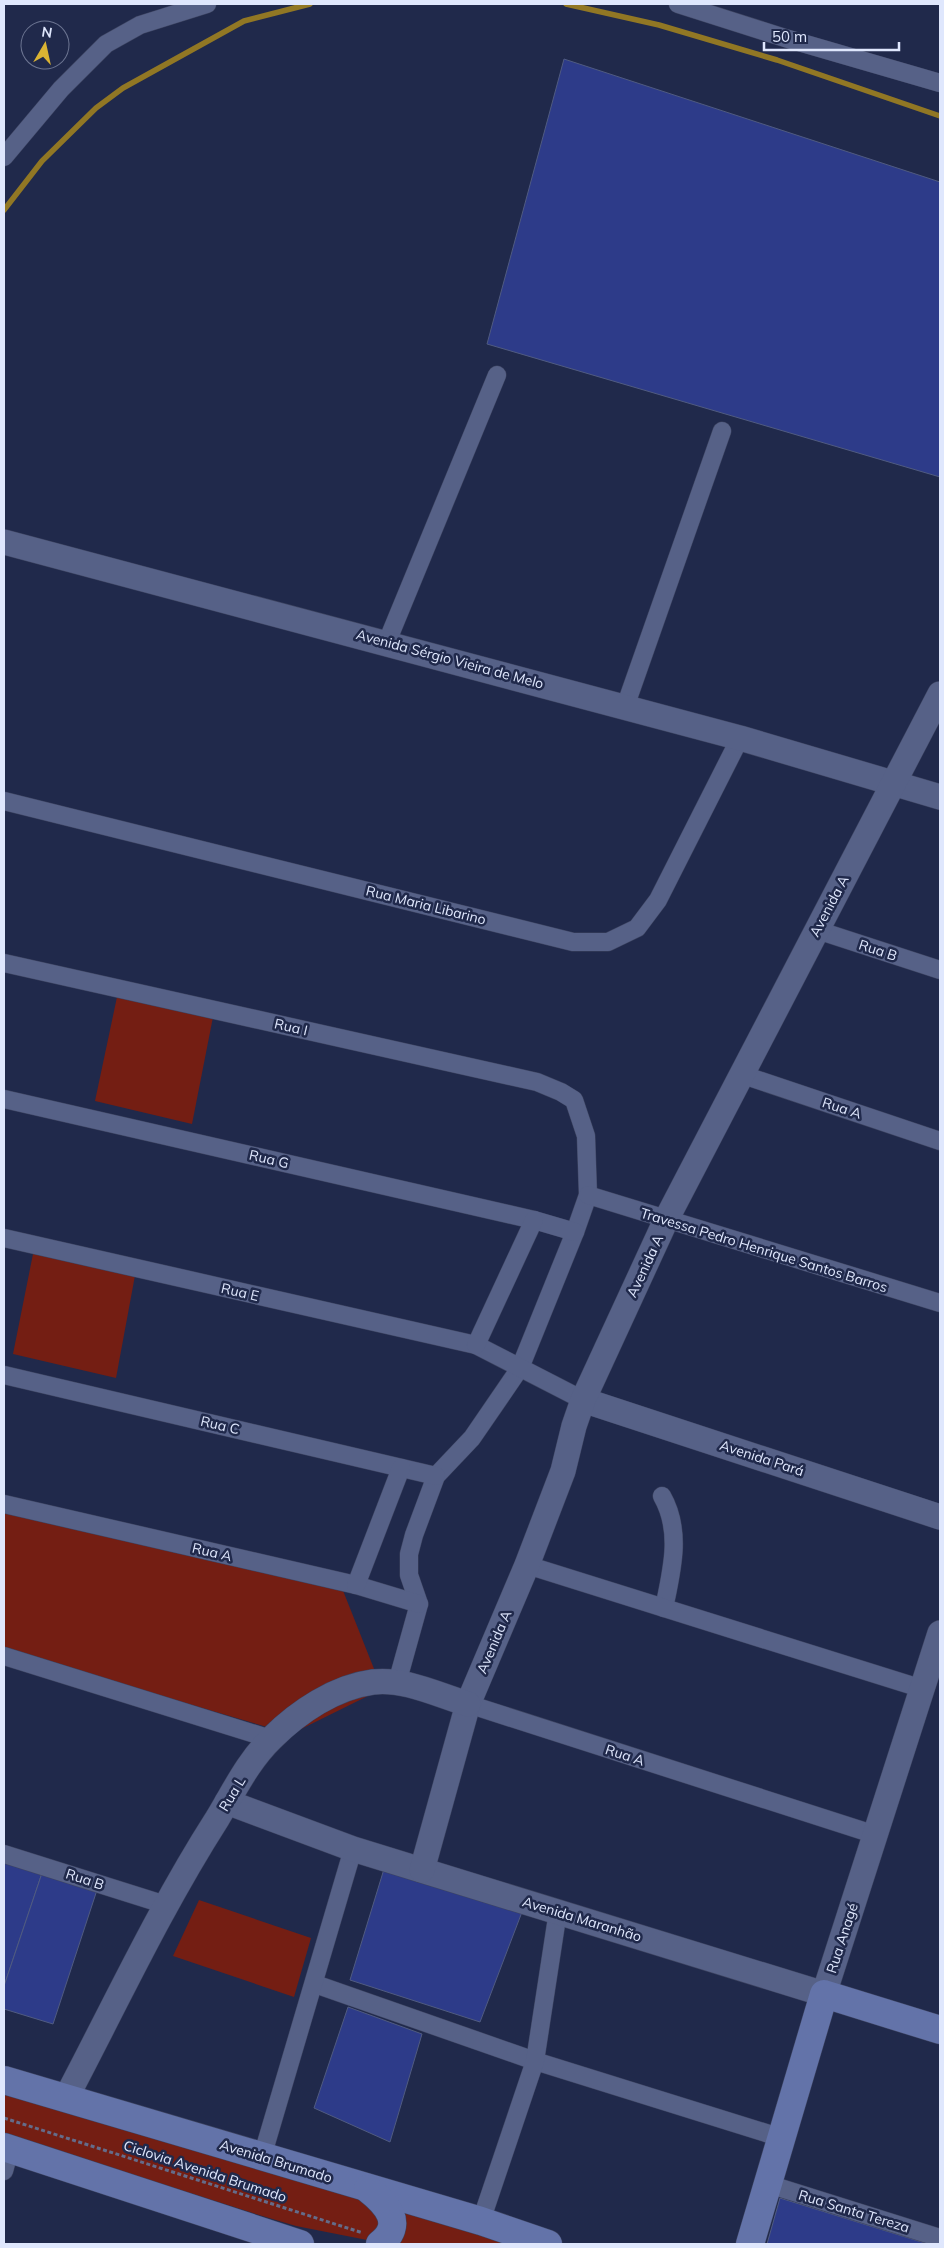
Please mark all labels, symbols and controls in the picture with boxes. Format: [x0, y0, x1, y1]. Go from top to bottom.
north arrow [20, 20, 70, 70]
scale bar [764, 20, 899, 52]
text: N [40, 22, 54, 42]
text: 50 m [772, 27, 807, 46]
street label: Avenida Sérgio Vieira de Melo [354, 625, 546, 693]
street label: Avenida A [805, 872, 853, 940]
street label: Rua Maria Libarino [364, 881, 488, 929]
street label: Rua B [857, 935, 899, 965]
street label: Rua I [273, 1014, 309, 1040]
street label: Rua A [820, 1093, 865, 1123]
street label: Rua G [247, 1146, 291, 1172]
street label: Travessa Pedro Henrique Santos Barros [638, 1204, 890, 1296]
street label: Avenida A [623, 1231, 668, 1300]
street label: Rua E [219, 1279, 261, 1305]
street label: Rua C [199, 1412, 241, 1438]
street label: Avenida Pará [718, 1436, 806, 1480]
street label: Rua A [190, 1539, 234, 1565]
street label: Avenida A [473, 1607, 516, 1676]
street label: Rua A [603, 1740, 648, 1770]
street label: Rua L [215, 1773, 250, 1815]
street label: Rua B [64, 1864, 106, 1894]
street label: Avenida Maranhão [520, 1892, 644, 1946]
street label: Rua Anagé [822, 1901, 862, 1975]
street label: Avenida Brumado [218, 2135, 334, 2187]
street label: Ciclovia Avenida Brumado [121, 2136, 289, 2206]
street label: Rua Santa Tereza [796, 2186, 912, 2236]

